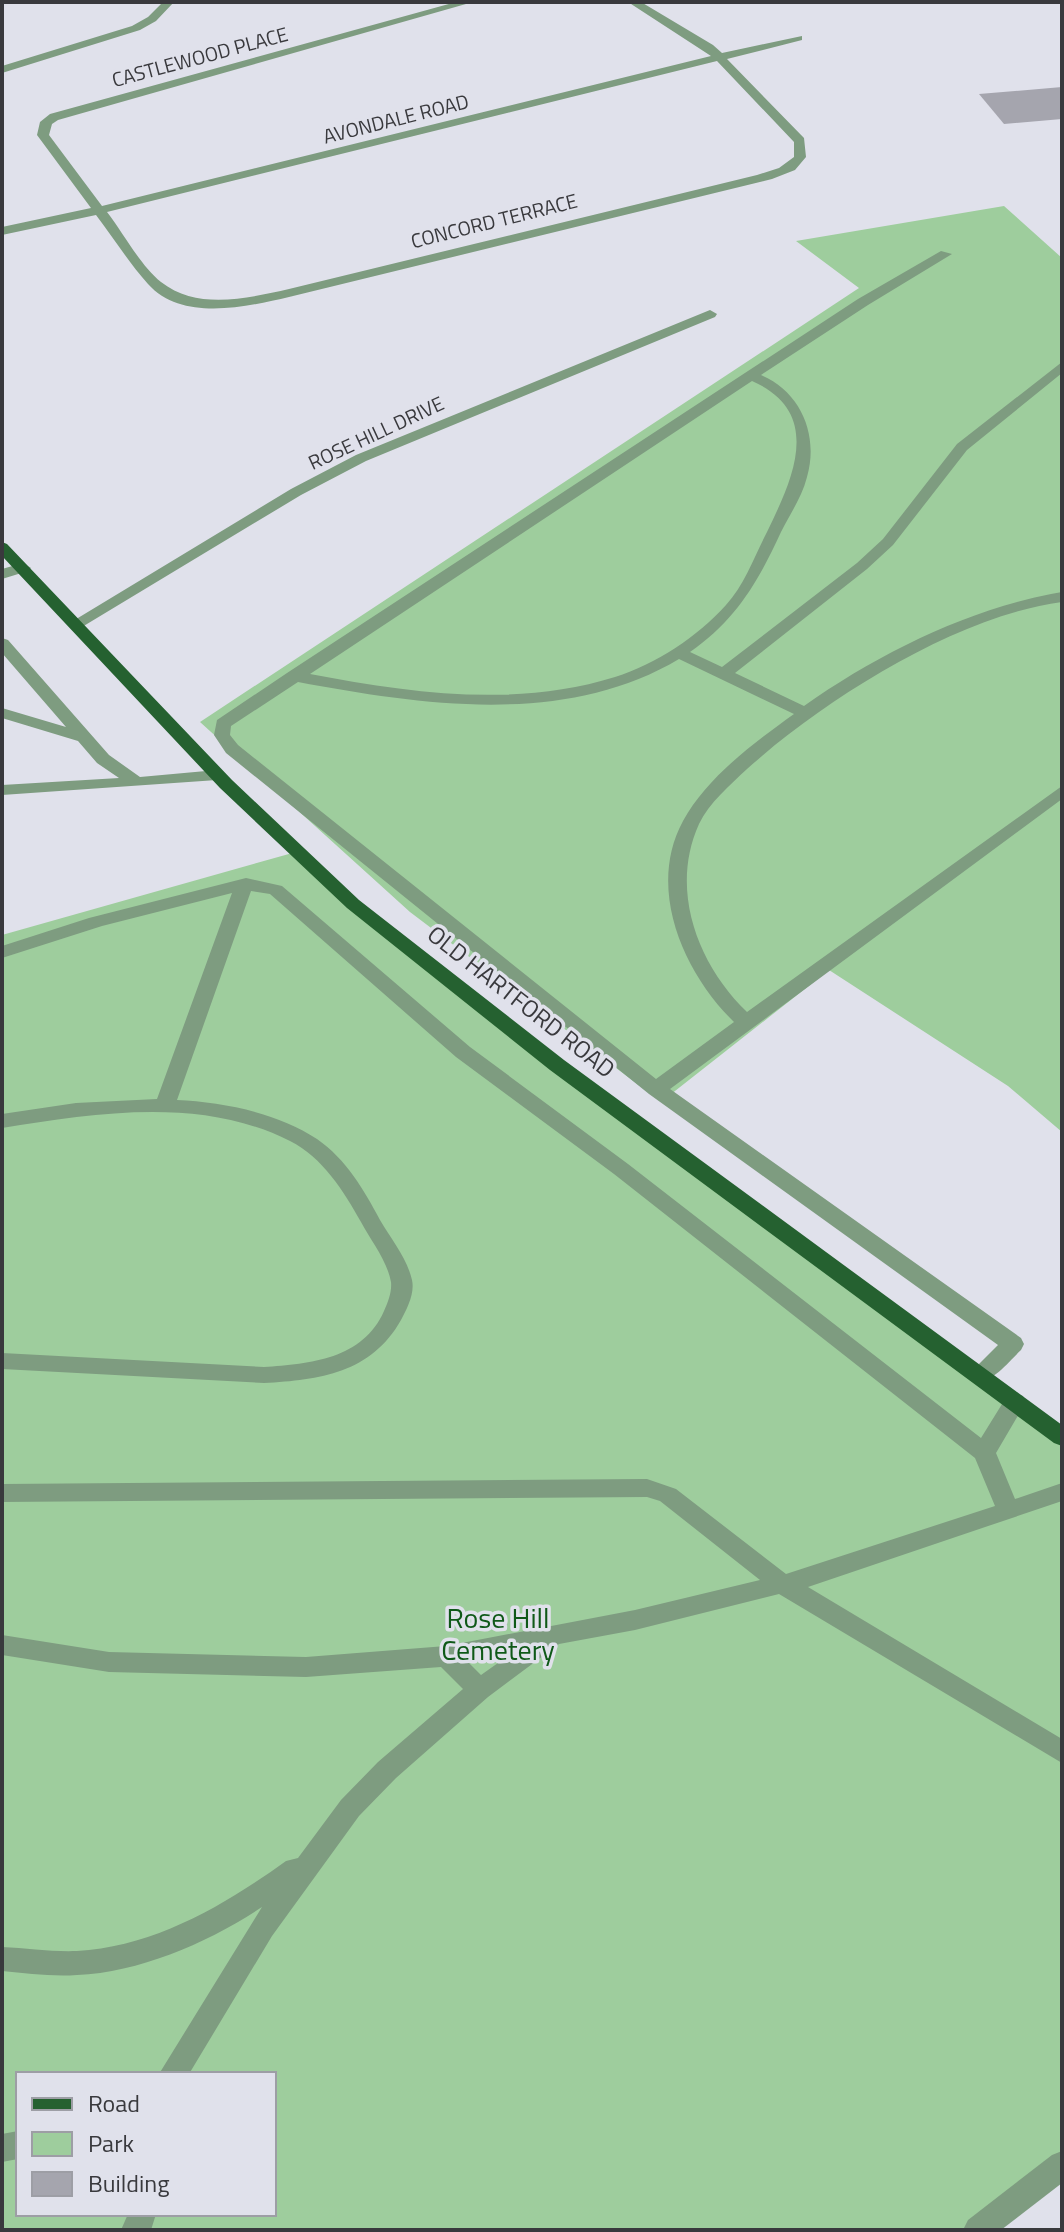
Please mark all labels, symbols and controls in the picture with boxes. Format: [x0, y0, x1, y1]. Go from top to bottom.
street label: CASTLEWOOD PLACE [108, 18, 291, 95]
street label: AVONDALE ROAD [320, 85, 472, 152]
street label: CONCORD TERRACE [407, 185, 580, 256]
street label: ROSE HILL DRIVE [303, 388, 449, 478]
street label: OLD HARTFORD ROAD [420, 916, 623, 1086]
park label: Rose Hill Cemetery [441, 1596, 555, 1671]
legend [16, 2072, 276, 2216]
text: Road [88, 2085, 140, 2121]
text: Park [88, 2125, 134, 2161]
text: Building [88, 2165, 170, 2201]

